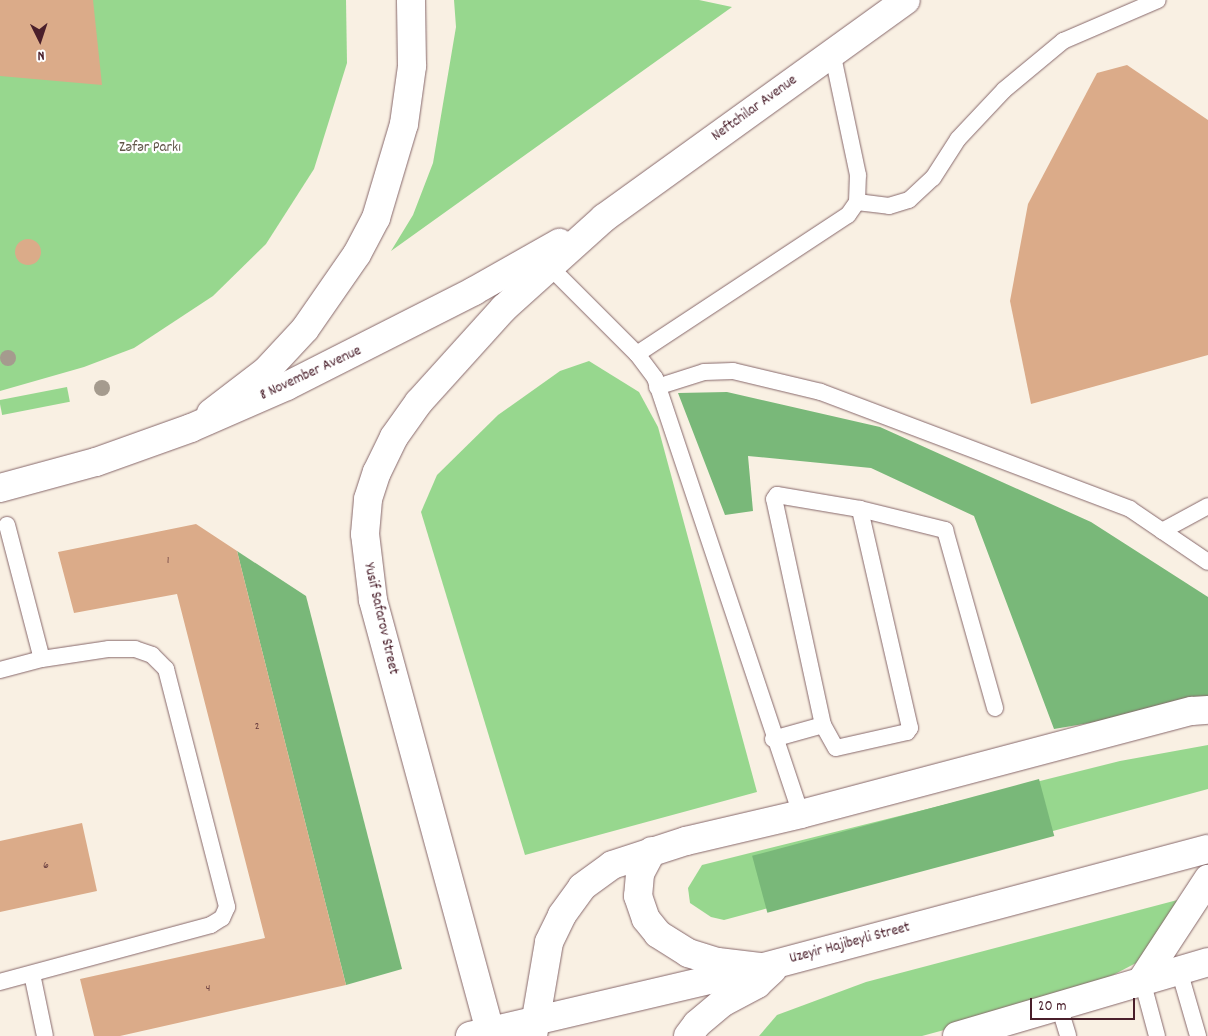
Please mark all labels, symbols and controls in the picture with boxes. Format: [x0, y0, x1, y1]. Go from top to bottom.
north arrow [15, 15, 65, 65]
text: N [37, 45, 45, 65]
street label: Neftchilar Avenue [709, 72, 801, 146]
park label: Zəfər Parkı [119, 140, 181, 158]
street label: 8 November Avenue [257, 343, 365, 405]
house number: 1 [167, 554, 169, 568]
street label: Yusif Safarov Street [358, 561, 402, 677]
house number: 2 [254, 720, 260, 734]
house number: 6 [43, 859, 49, 873]
street label: Uzeyir Hajibeyli Street [788, 919, 912, 969]
house number: 4 [206, 982, 210, 996]
scale bar [1033, 988, 1138, 1020]
text: 20 m [1038, 996, 1066, 1018]

